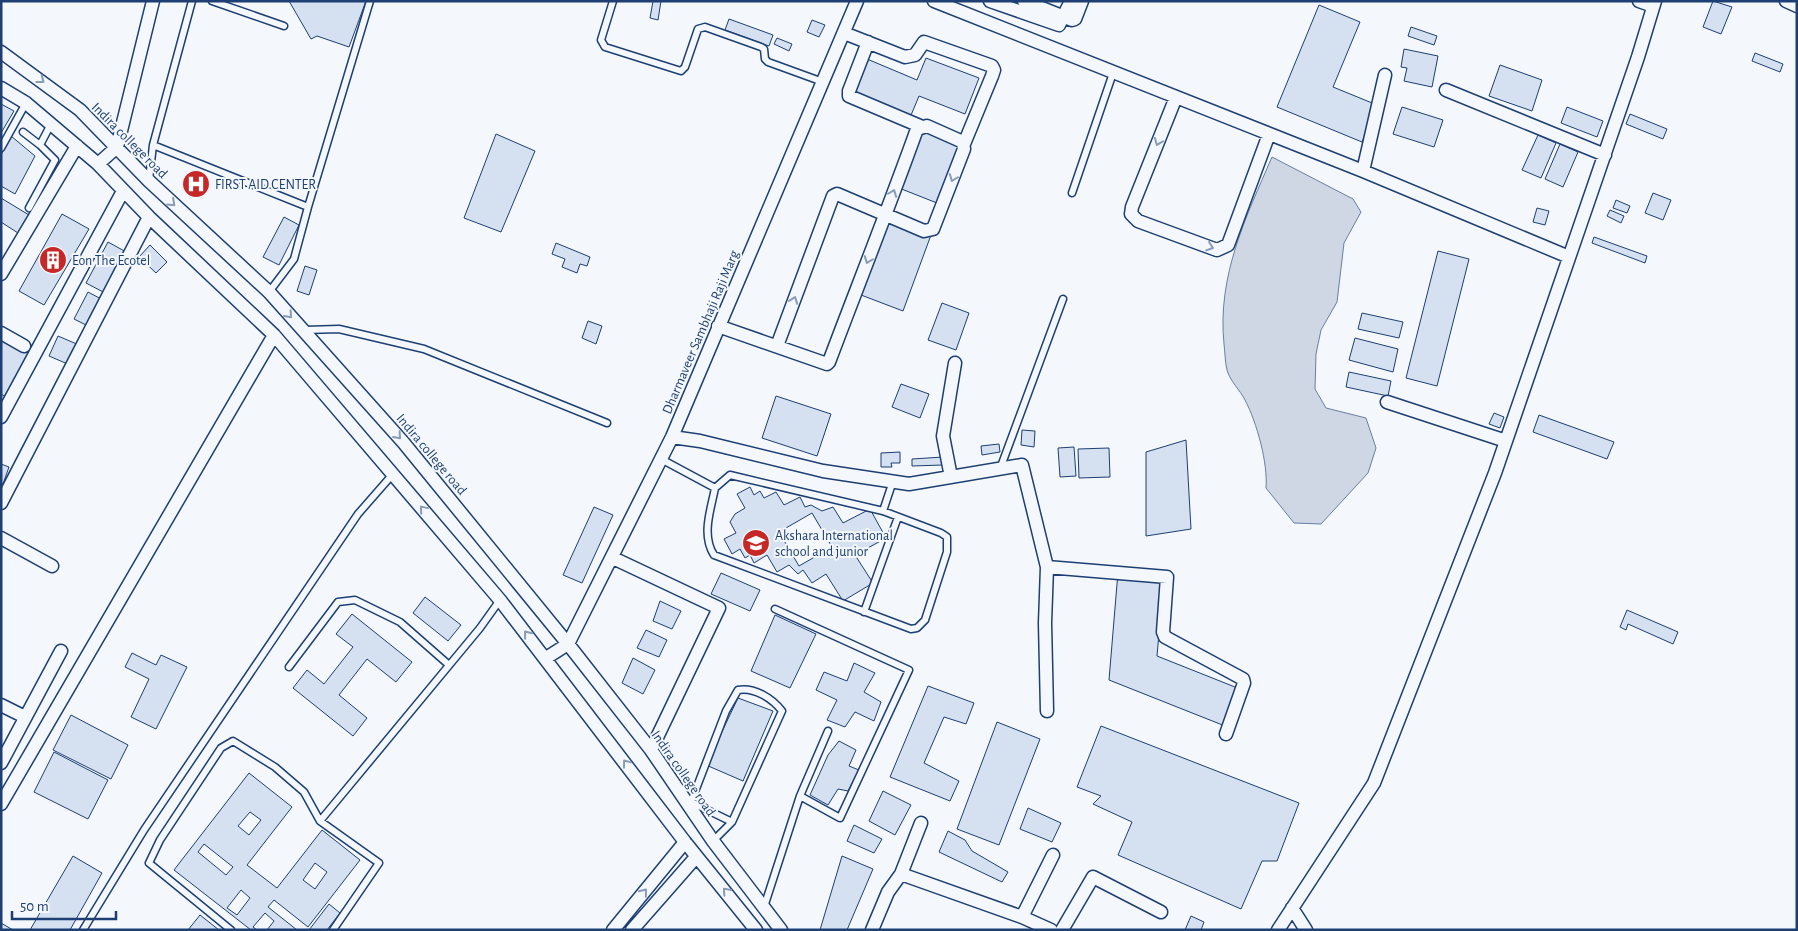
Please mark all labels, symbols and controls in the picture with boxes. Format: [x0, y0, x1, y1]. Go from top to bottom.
one-way arrow [35, 74, 44, 82]
street label: Indira college road [89, 100, 170, 181]
one-way arrow [1153, 138, 1163, 146]
hospital icon: FIRST AID CENTER [181, 169, 211, 199]
one-way arrow [948, 173, 959, 182]
place label: FIRST AID CENTER [215, 178, 316, 192]
one-way arrow [887, 190, 897, 198]
one-way arrow [167, 197, 176, 206]
one-way arrow [1205, 242, 1214, 252]
building icon: Eon The Ecotel [38, 245, 68, 275]
street label: Dharmaveer Sambhaji Raji Marg [660, 248, 742, 416]
place label: Eon The Ecotel [72, 254, 150, 268]
one-way arrow [864, 255, 874, 264]
one-way arrow [788, 297, 798, 305]
one-way arrow [284, 310, 293, 319]
street label: Indira college road [393, 412, 469, 498]
one-way arrow [392, 431, 401, 440]
one-way arrow [421, 506, 429, 515]
school or university icon: Akshara International school and junior [741, 528, 771, 558]
place label: Akshara International school and junior [775, 529, 893, 559]
one-way arrow [523, 631, 532, 640]
street label: Indira college road [649, 728, 718, 819]
one-way arrow [623, 759, 632, 769]
scale bar [12, 888, 116, 920]
one-way arrow [722, 888, 731, 897]
one-way arrow [638, 889, 646, 898]
text: 50 m [20, 899, 49, 914]

